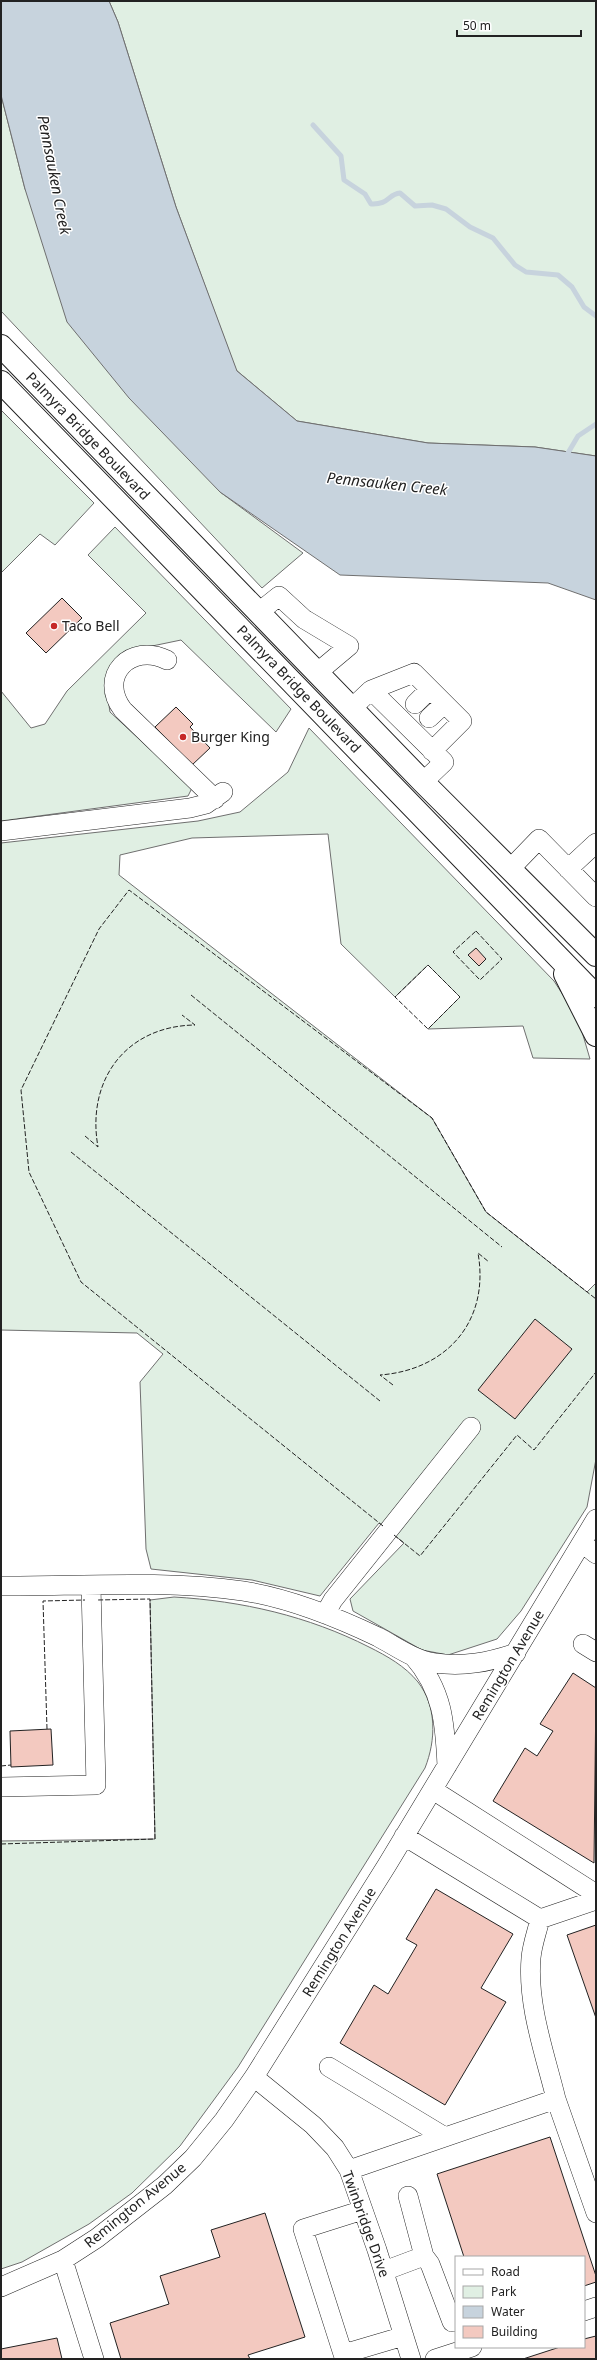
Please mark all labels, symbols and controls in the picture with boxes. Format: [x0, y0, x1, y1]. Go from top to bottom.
scale bar [457, 12, 581, 38]
text: 50 m [463, 17, 491, 34]
water label: Pennsauken Creek [34, 113, 76, 237]
street label: Palmyra Bridge Boulevard [22, 368, 155, 504]
water label: Pennsauken Creek [326, 467, 449, 499]
place label: Taco Bell [62, 616, 120, 635]
marker: Taco Bell [49, 621, 59, 631]
street label: Palmyra Bridge Boulevard [233, 621, 366, 757]
place label: Burger King [191, 727, 270, 746]
marker: Burger King [178, 732, 188, 742]
street label: Remington Avenue [467, 1606, 548, 1723]
street label: Remington Avenue [297, 1883, 380, 2000]
street label: Remington Avenue [80, 2158, 190, 2251]
street label: Twinbridge Drive [338, 2168, 395, 2280]
legend [455, 2256, 585, 2348]
text: Road [491, 2263, 520, 2280]
text: Park [491, 2283, 517, 2300]
text: Water [491, 2303, 525, 2320]
text: Building [491, 2323, 538, 2340]

